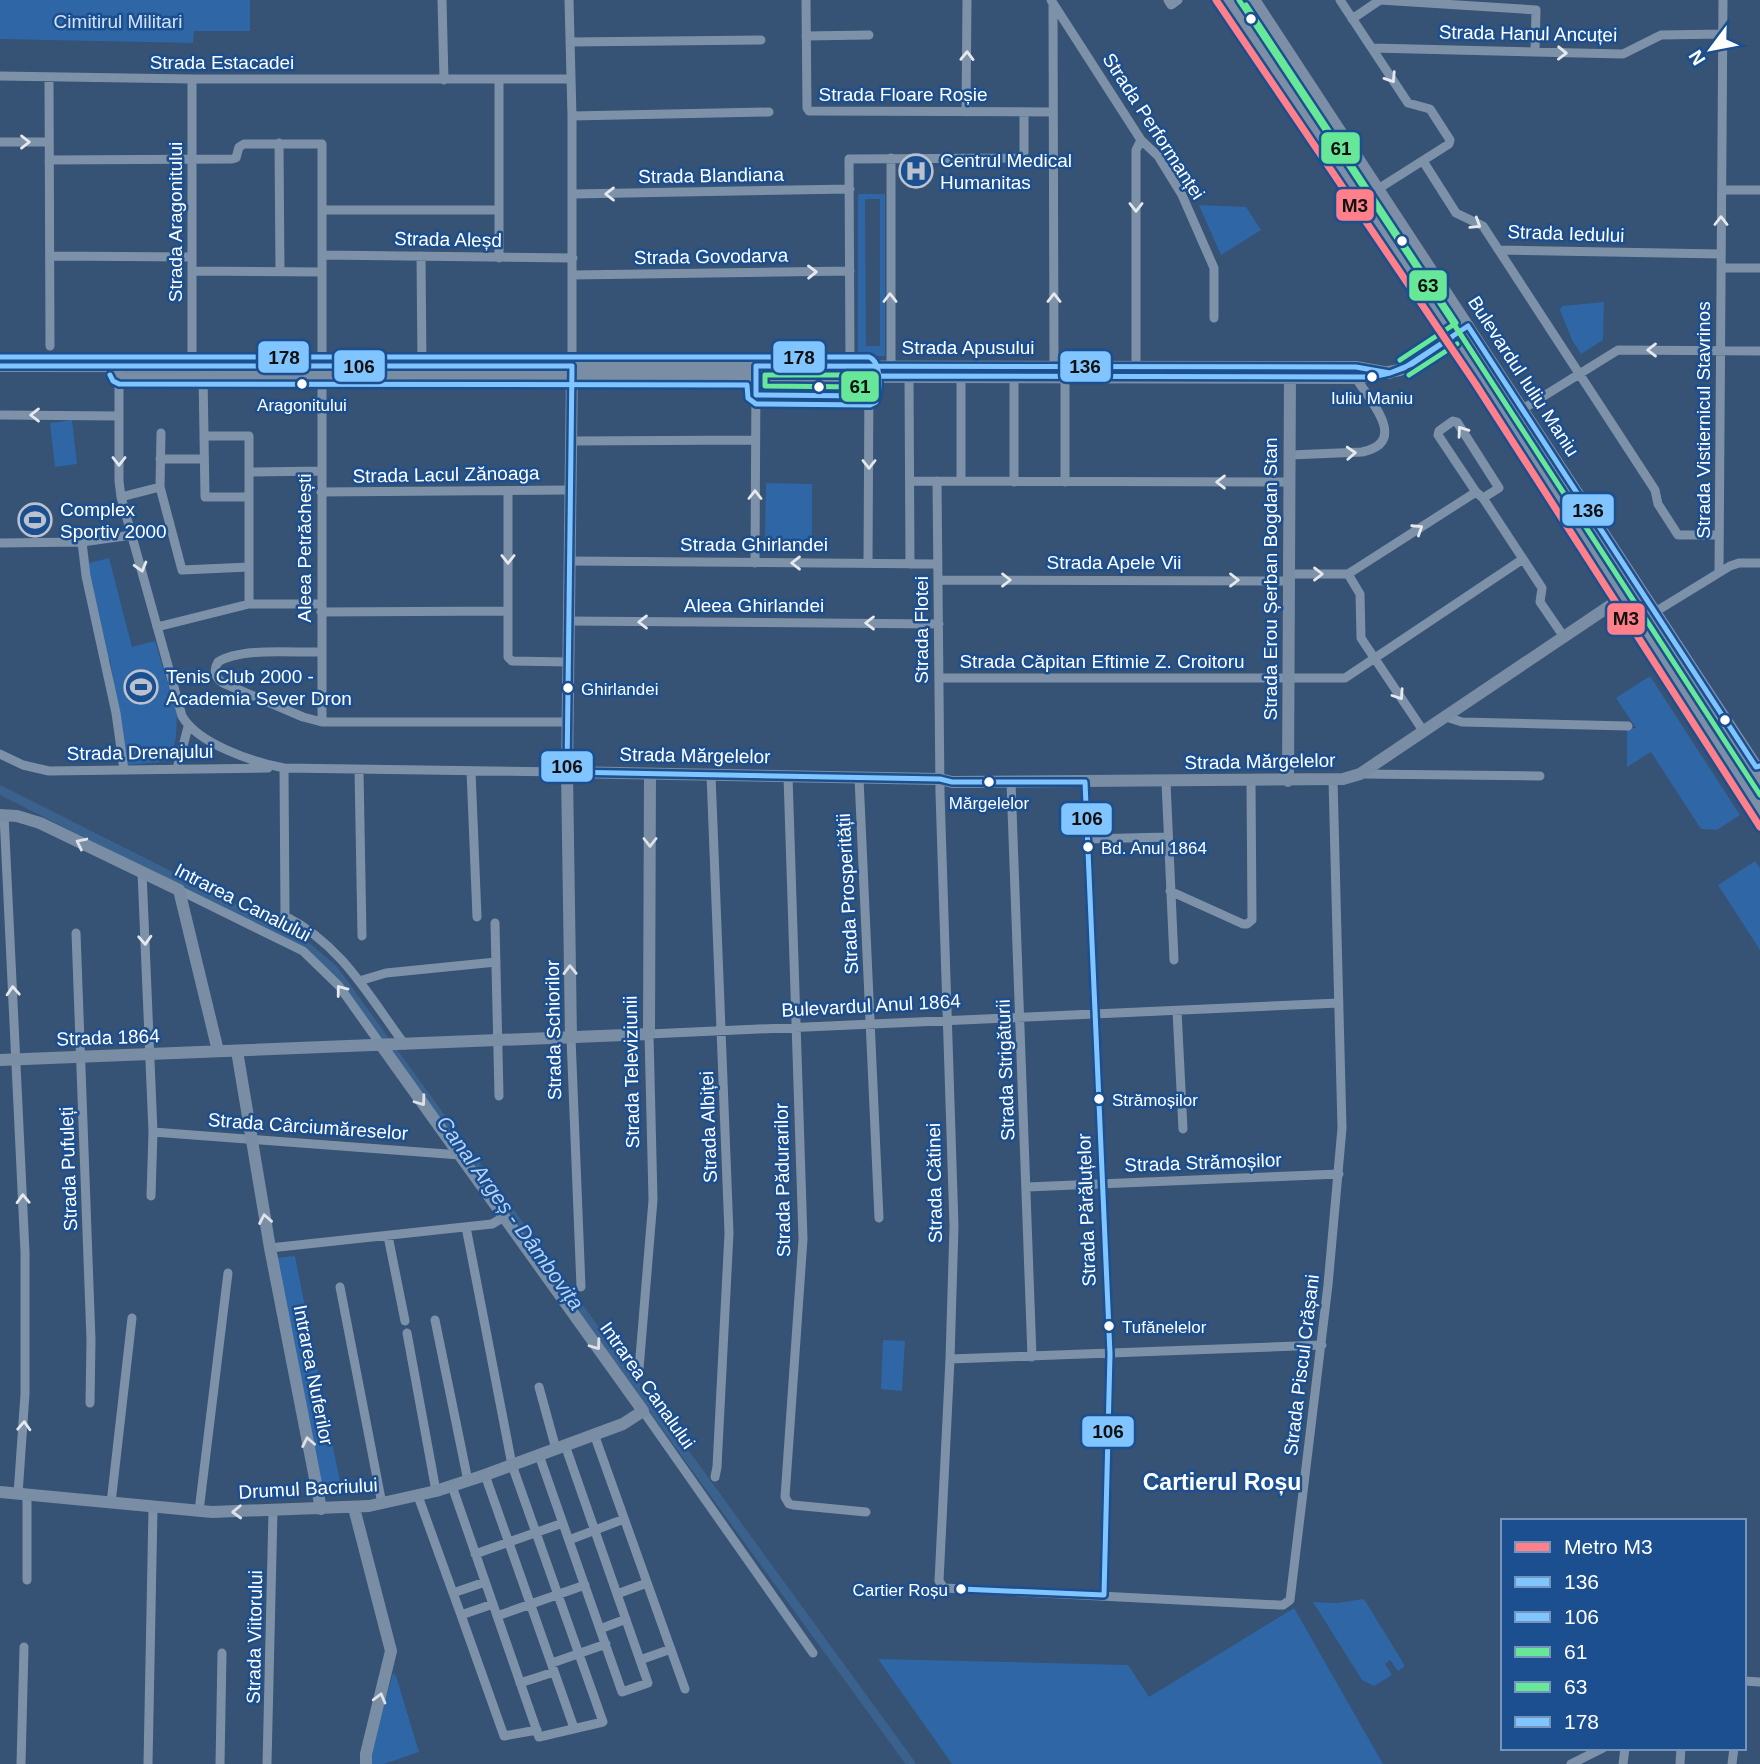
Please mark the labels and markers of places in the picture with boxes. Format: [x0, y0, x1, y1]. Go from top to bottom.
unlabelled marker [1244, 12, 1258, 26]
place label: Centrul Medical Humanitas [940, 150, 1072, 193]
hospital icon: Centrul Medical Humanitas [897, 152, 935, 190]
unlabelled marker [1395, 234, 1409, 248]
marker: Iuliu Maniu [1365, 370, 1379, 384]
marker: Aragonitului [295, 377, 309, 391]
unlabelled marker [812, 380, 826, 394]
place label: Iuliu Maniu [1331, 389, 1413, 408]
place label: Aragonitului [257, 396, 347, 415]
place label: Complex Sportiv 2000 [60, 499, 167, 542]
sports icon: Complex Sportiv 2000 [16, 501, 54, 539]
place label: Tenis Club 2000 - Academia Sever Dron [166, 666, 352, 709]
sports icon: Tenis Club 2000 - Academia Sever Dron [122, 668, 160, 706]
place label: Ghirlandei [581, 680, 659, 699]
marker: Ghirlandei [561, 681, 575, 695]
unlabelled marker [1718, 713, 1732, 727]
marker: Mărgelelor [982, 775, 996, 789]
place label: Mărgelelor [949, 794, 1029, 813]
place label: Bd. Anul 1864 [1101, 839, 1207, 858]
marker: Bd. Anul 1864 [1081, 840, 1095, 854]
place label: Strămoșilor [1112, 1091, 1198, 1110]
marker: Strămoșilor [1092, 1092, 1106, 1106]
place label: Tufănelelor [1122, 1318, 1207, 1337]
marker: Tufănelelor [1102, 1319, 1116, 1333]
place label: Cartier Roșu [853, 1581, 948, 1600]
marker: Cartier Roșu [954, 1582, 968, 1596]

